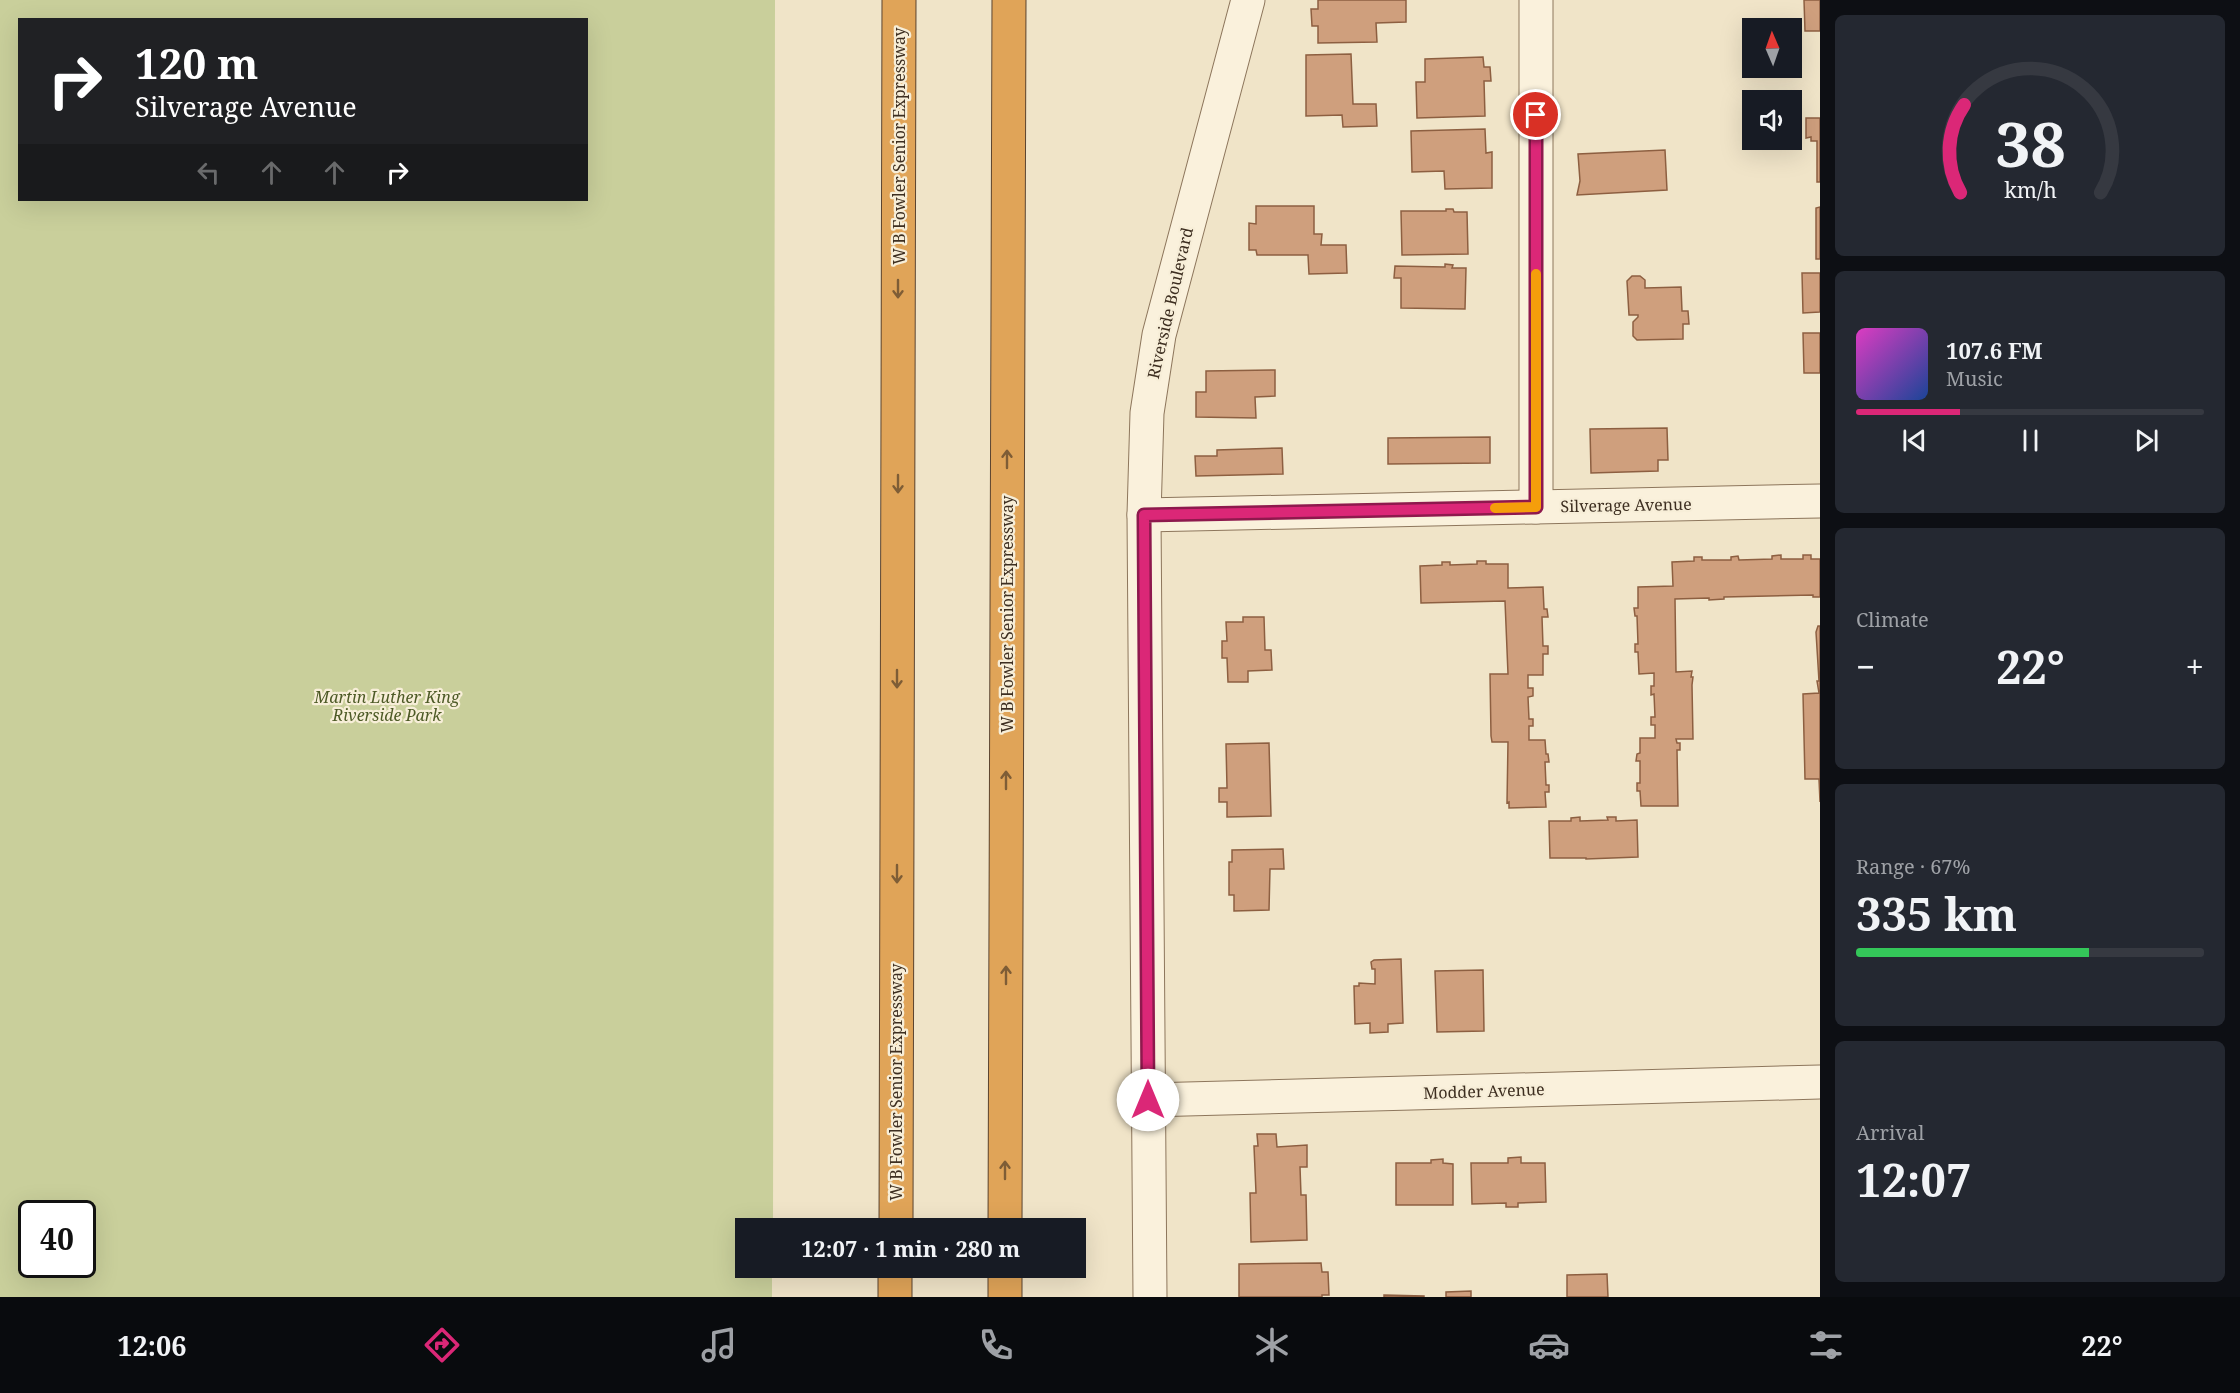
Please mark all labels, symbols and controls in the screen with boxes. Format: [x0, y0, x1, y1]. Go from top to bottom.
north arrow [1742, 18, 1802, 78]
map controls [1742, 18, 1802, 150]
street label: W B Fowler Senior Expressway [888, 26, 910, 265]
text: 120 m [135, 34, 259, 91]
icon: right [36, 42, 114, 120]
text: Silverage Avenue [135, 88, 357, 125]
pin [1510, 89, 1561, 140]
button: sound [1742, 90, 1802, 150]
icon: arrive [1519, 98, 1552, 131]
text: 38 [1995, 100, 2065, 185]
icon: left [192, 156, 225, 189]
icon: ahead [255, 156, 288, 189]
icon: ahead [318, 156, 351, 189]
icon: right [381, 156, 414, 189]
text: km/h [2004, 175, 2057, 204]
street label: Riverside Boulevard [1142, 225, 1198, 381]
one-way arrow [892, 279, 904, 299]
text: 107.6 FM [1946, 335, 2043, 365]
text: Music [1946, 365, 2003, 392]
icon: previous [1898, 424, 1931, 457]
icon: pause [2014, 424, 2047, 457]
icon: next [2130, 424, 2163, 457]
one-way arrow [1001, 450, 1013, 470]
one-way arrow [892, 474, 904, 494]
street label: Silverage Avenue [1560, 493, 1692, 517]
street label: W B Fowler Senior Expressway [996, 494, 1018, 733]
text: Climate [1856, 606, 1929, 633]
text: 22° [1996, 636, 2065, 697]
text: − [1856, 644, 1875, 689]
text: + [2186, 644, 2204, 689]
one-way arrow [891, 669, 903, 689]
park label: Martin Luther King Riverside Park [313, 686, 461, 726]
one-way arrow [1000, 771, 1012, 791]
text: Range · 67% [1856, 853, 1970, 880]
one-way arrow [891, 864, 903, 884]
text: 335 km [1856, 883, 2017, 944]
street label: W B Fowler Senior Expressway [885, 962, 907, 1201]
one-way arrow [1000, 966, 1012, 986]
position arrow [1116, 1068, 1180, 1132]
street label: Modder Avenue [1423, 1078, 1545, 1104]
text: Arrival [1856, 1119, 1924, 1146]
text: 12:07 [1856, 1149, 1971, 1210]
one-way arrow [999, 1161, 1011, 1181]
speed limit sign: 40 [18, 1200, 96, 1278]
text: 12:07 · 1 min · 280 m [801, 1233, 1020, 1263]
icon: directions [421, 1324, 463, 1366]
icon: music [698, 1324, 740, 1366]
icon: phone [975, 1324, 1017, 1366]
icon: climate [1251, 1324, 1293, 1366]
icon: car [1528, 1324, 1570, 1366]
icon: filters [1805, 1324, 1847, 1366]
text: 12:06 [117, 1327, 187, 1364]
text: 22° [2081, 1327, 2123, 1364]

